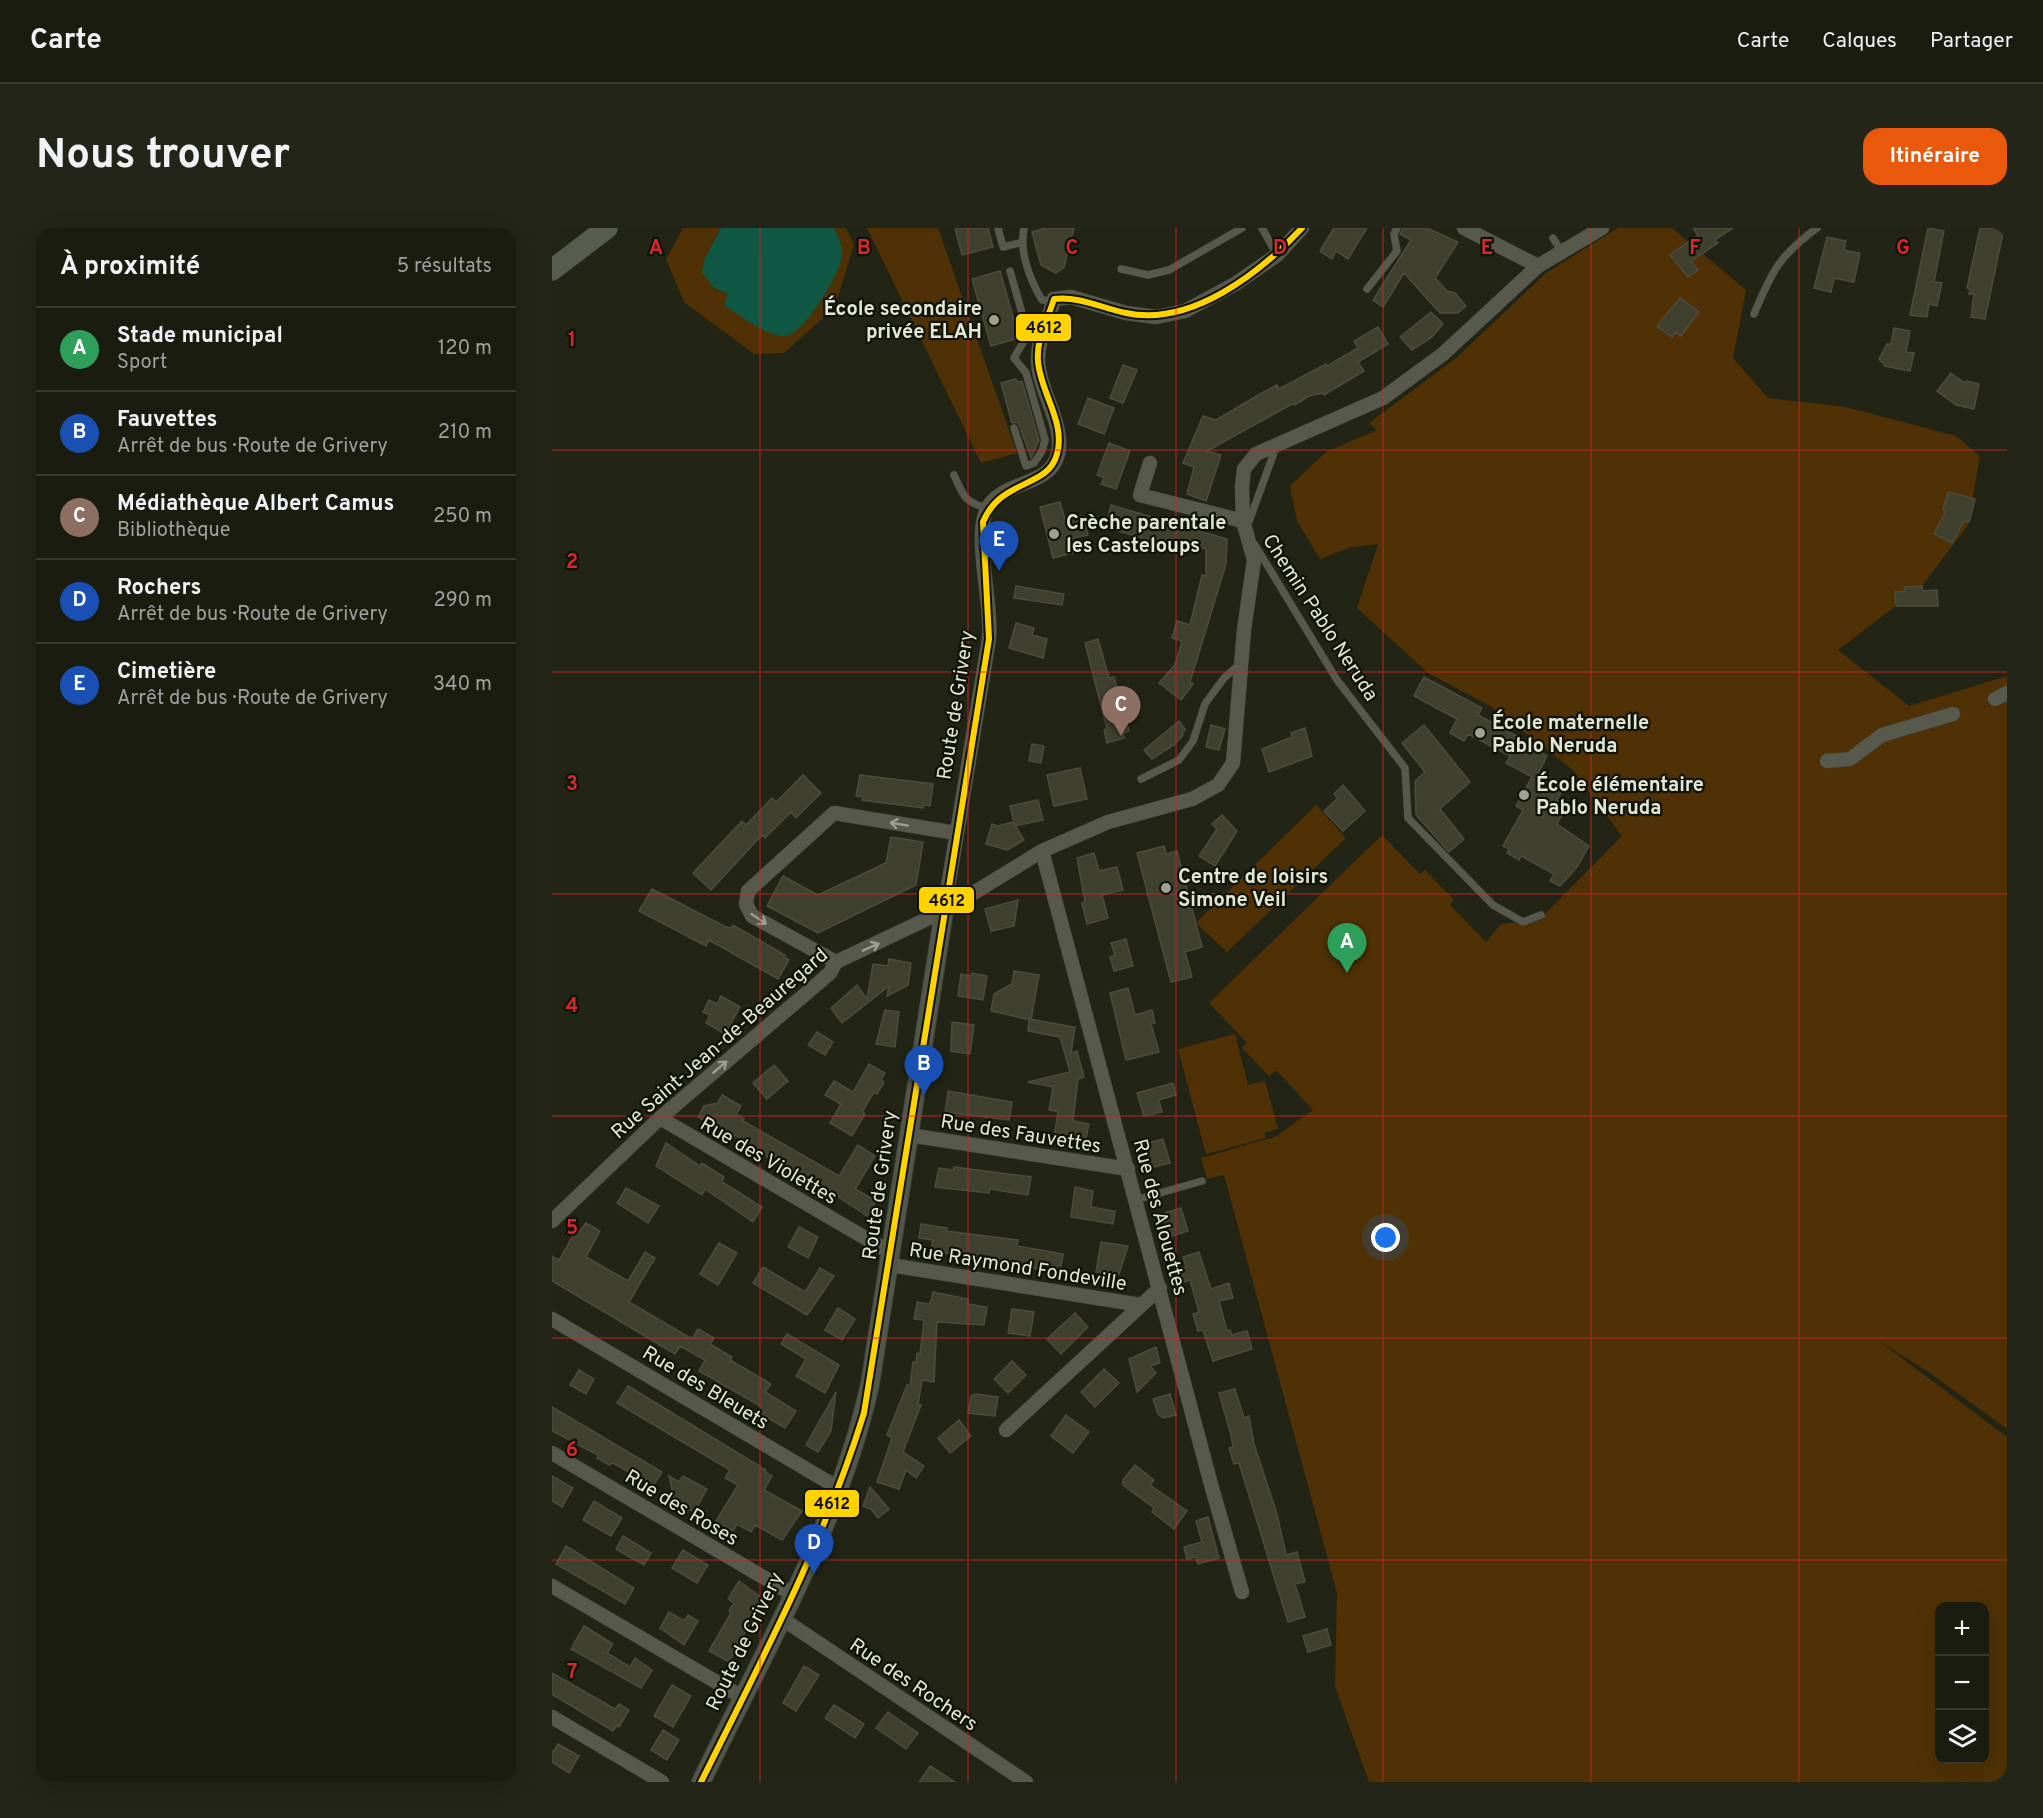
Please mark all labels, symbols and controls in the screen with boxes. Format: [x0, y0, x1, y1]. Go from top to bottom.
text: Carte [30, 23, 102, 59]
text: Carte [1737, 28, 1789, 55]
text: Calques [1822, 28, 1897, 55]
text: Partager [1930, 28, 2013, 55]
button: Itinéraire [1863, 128, 2007, 185]
text: Nous trouver [36, 130, 290, 183]
text: A [649, 236, 663, 262]
text: B [857, 236, 871, 262]
text: C [1066, 236, 1078, 262]
text: D [1273, 236, 1287, 262]
text: E [1481, 236, 1493, 262]
text: F [1689, 236, 1701, 262]
text: G [1896, 236, 1910, 262]
text: À proximité [60, 251, 200, 284]
text: 5 résultats [397, 254, 492, 280]
place label: École secondaire privée ELAH [824, 295, 982, 346]
marker: École secondaire privée ELAH [987, 313, 1001, 327]
line badge: 4612 [1015, 313, 1072, 342]
text: 4612 [1026, 319, 1062, 339]
text: Stade municipal [117, 323, 283, 350]
text: 1 [568, 328, 576, 354]
text: A [72, 336, 87, 362]
text: 120 m [438, 336, 492, 362]
text: Sport [117, 350, 167, 376]
text: Fauvettes [117, 407, 217, 434]
text: B [73, 420, 86, 446]
text: 210 m [438, 420, 492, 446]
text: Arrêt de bus · Route de Grivery [117, 434, 388, 460]
text: Médiathèque Albert Camus [117, 491, 394, 518]
text: C [73, 504, 86, 530]
text: 250 m [433, 504, 492, 530]
place label: Crèche parentale les Casteloups [1066, 511, 1226, 560]
text: Bibliothèque [117, 518, 231, 544]
pin: E [980, 522, 1018, 571]
marker: Crèche parentale les Casteloups [1047, 527, 1061, 541]
street label: Chemin Pablo Neruda [1256, 530, 1383, 707]
text: 2 [566, 550, 578, 576]
text: Rochers [117, 575, 201, 602]
text: D [72, 588, 87, 614]
text: 290 m [434, 588, 492, 614]
text: Arrêt de bus · Route de Grivery [117, 602, 388, 628]
street label: Route de Grivery [932, 629, 982, 782]
text: Cimetière [117, 659, 216, 686]
text: E [73, 672, 86, 698]
text: 340 m [433, 672, 492, 698]
text: Arrêt de bus · Route de Grivery [117, 686, 388, 712]
pin: C [1102, 686, 1140, 736]
place label: École maternelle Pablo Neruda [1492, 709, 1649, 760]
marker: École maternelle Pablo Neruda [1473, 726, 1487, 740]
place label: École élémentaire Pablo Neruda [1536, 771, 1704, 822]
text: 3 [566, 772, 578, 798]
marker: École élémentaire Pablo Neruda [1517, 788, 1531, 802]
one-way arrow [889, 818, 909, 829]
place label: Centre de loisirs Simone Veil [1178, 865, 1328, 914]
marker: Centre de loisirs Simone Veil [1159, 881, 1173, 895]
line badge: 4612 [918, 886, 975, 914]
text: 4612 [929, 892, 965, 912]
one-way arrow [751, 912, 768, 925]
pin: A [1328, 924, 1366, 973]
one-way arrow [861, 940, 879, 952]
street label: Rue Saint-Jean-de-Beauregard [606, 943, 834, 1146]
text: 4 [566, 994, 578, 1020]
pin: B [904, 1046, 944, 1095]
one-way arrow [712, 1060, 728, 1073]
street label: Route de Grivery [858, 1109, 904, 1262]
street label: Rue des Fauvettes [938, 1109, 1103, 1161]
street label: Rue des Violettes [695, 1112, 841, 1212]
street label: Rue des Alouettes [1126, 1136, 1192, 1299]
text: 5 [566, 1216, 578, 1242]
your location [1371, 1223, 1400, 1252]
street label: Rue Raymond Fondeville [907, 1238, 1128, 1298]
street label: Rue des Bleuets [637, 1341, 773, 1437]
text: 6 [566, 1438, 578, 1464]
street label: Rue des Roses [619, 1465, 743, 1553]
line badge: 4612 [804, 1489, 860, 1518]
text: 4612 [814, 1495, 850, 1515]
pin: D [794, 1524, 834, 1574]
street label: Route de Grivery [701, 1568, 791, 1715]
map controls [1935, 1602, 1989, 1764]
button: + [1935, 1602, 1989, 1656]
street label: Rue des Rochers [844, 1633, 982, 1738]
button: − [1935, 1656, 1989, 1710]
text: 7 [567, 1660, 577, 1686]
button: layers [1935, 1710, 1989, 1764]

